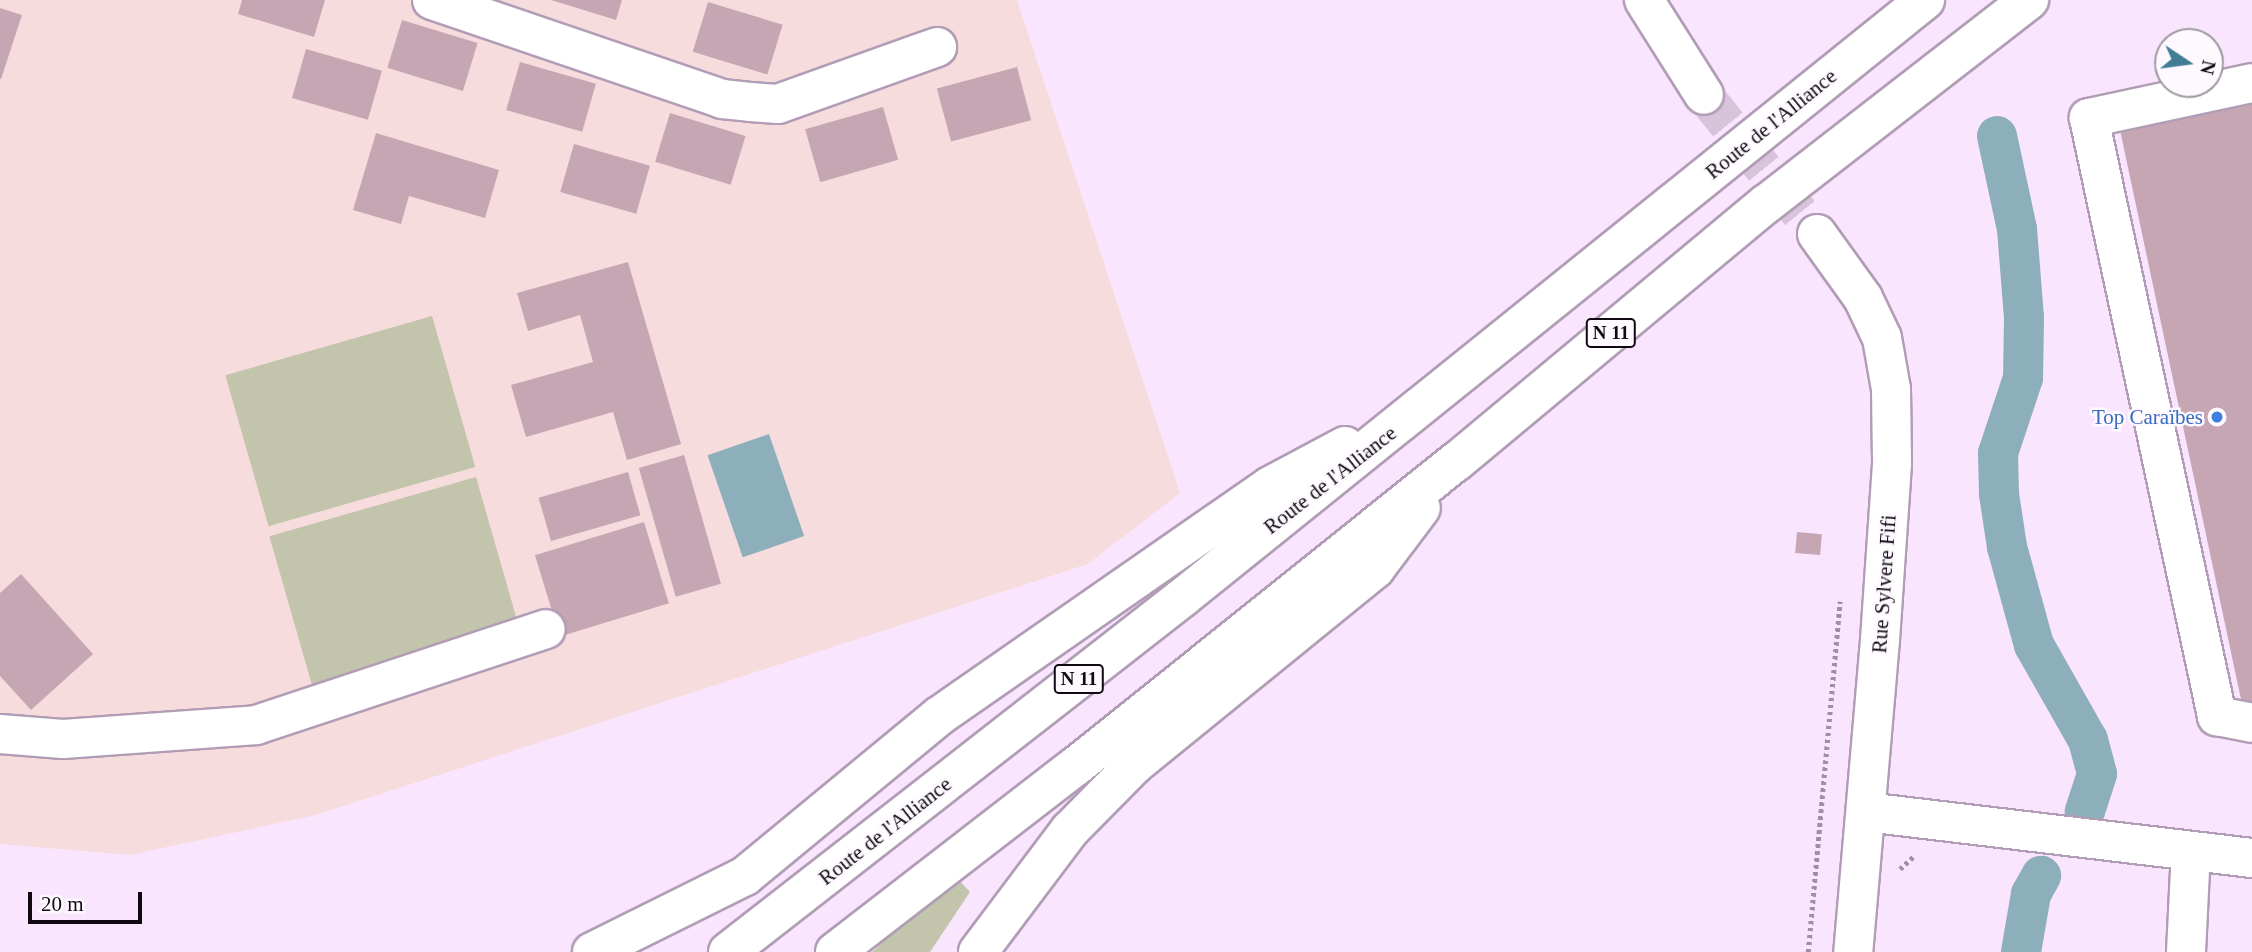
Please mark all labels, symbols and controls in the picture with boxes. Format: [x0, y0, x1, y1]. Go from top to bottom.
north arrow [2154, 28, 2224, 98]
text: N [2196, 58, 2220, 76]
street label: Route de l'Alliance [1700, 63, 1842, 185]
road number: N 11 [1585, 318, 1637, 348]
place label: Top Caraïbes [2092, 404, 2203, 430]
marker: Top Caraïbes [2209, 409, 2225, 425]
street label: Route de l'Alliance [1259, 420, 1401, 540]
street label: Rue Sylvere Fifi [1867, 514, 1901, 654]
road number: N 11 [1053, 664, 1105, 694]
street label: Route de l'Alliance [814, 771, 956, 891]
scale bar [32, 878, 145, 922]
text: 20 m [41, 892, 84, 916]

